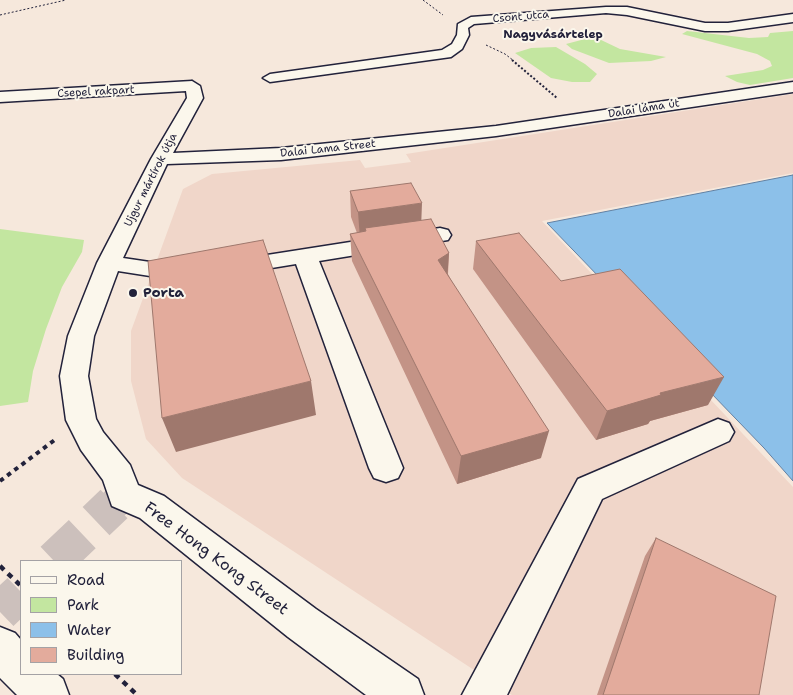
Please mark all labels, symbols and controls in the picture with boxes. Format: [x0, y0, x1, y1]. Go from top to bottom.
street label: Csont utca [492, 8, 550, 26]
district label: Nagyvásártelep [503, 28, 603, 42]
street label: Csepel rakpart [57, 83, 135, 101]
street label: Dalai láma út [607, 97, 681, 121]
street label: Ujgur mártírok útja [122, 131, 180, 229]
street label: Dalai Lama Street [280, 137, 376, 161]
place label: Porta [143, 285, 184, 301]
marker: Porta [127, 287, 139, 299]
street label: Free Hong Kong Street [140, 498, 292, 620]
legend [20, 560, 182, 675]
text: Road [67, 570, 105, 590]
text: Park [67, 595, 99, 615]
text: Water [67, 620, 111, 640]
text: Building [67, 645, 124, 665]

